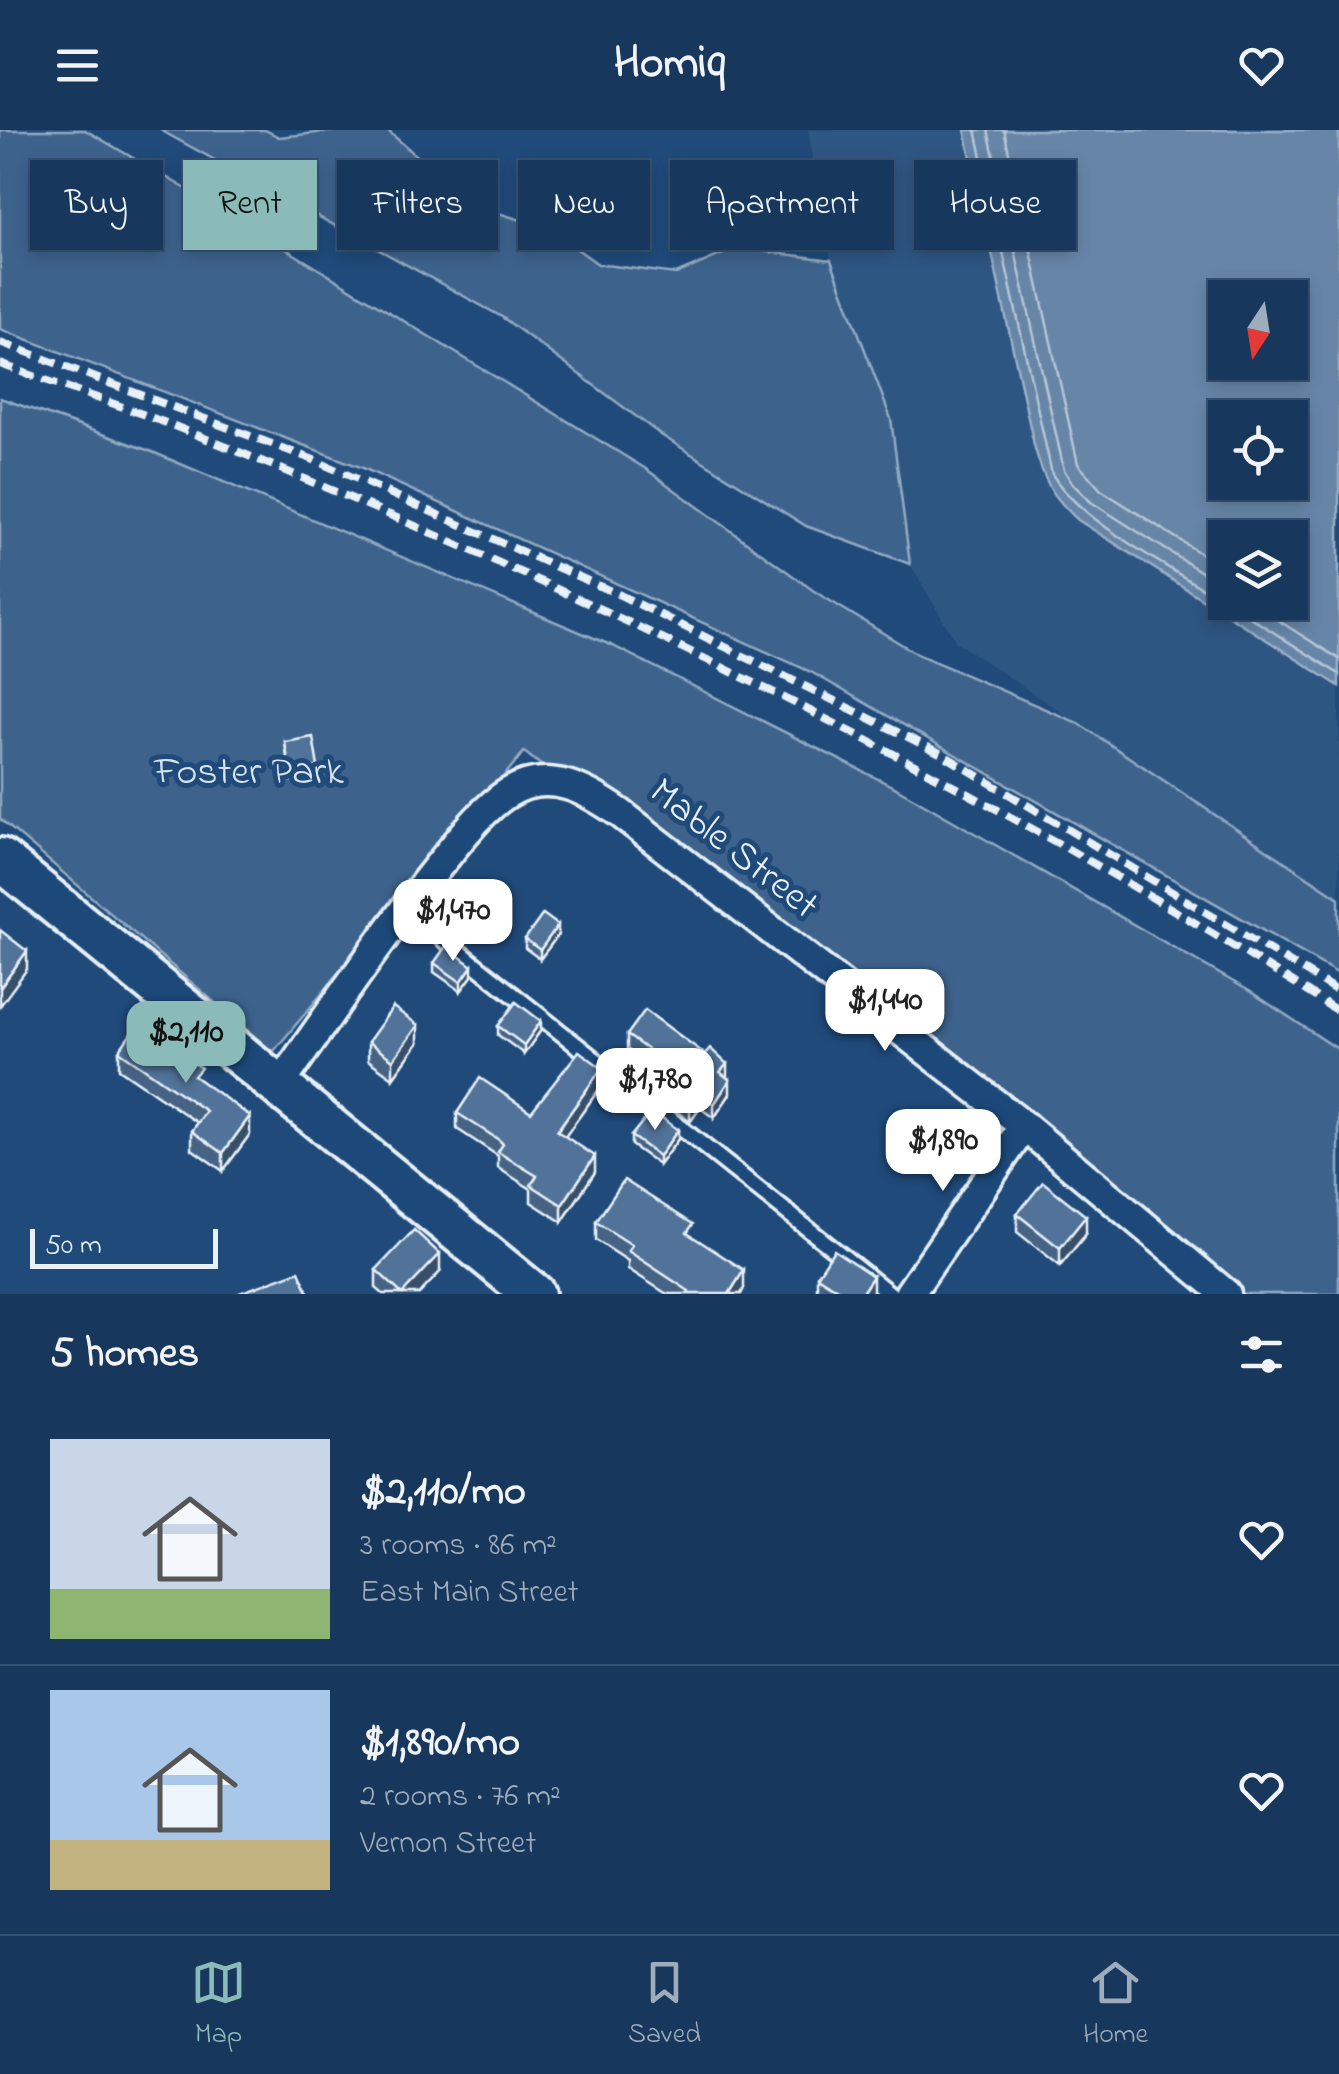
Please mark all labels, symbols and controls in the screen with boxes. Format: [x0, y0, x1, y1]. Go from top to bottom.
text: Homiq [614, 32, 725, 98]
icon: menu [50, 38, 105, 93]
icon: heart [1234, 38, 1289, 93]
chip: Buy [30, 160, 163, 250]
chip: Rent [183, 160, 317, 250]
chip: Filters [337, 160, 498, 250]
chip: New [518, 160, 650, 250]
chip: Apartment [670, 160, 894, 250]
chip: House [914, 160, 1076, 250]
north arrow [1208, 280, 1308, 380]
map controls [1208, 280, 1308, 620]
button: locate [1208, 400, 1308, 500]
button: layers [1208, 520, 1308, 620]
park label: Foster Park [153, 744, 344, 803]
street label: Mable Street [636, 765, 830, 935]
pin: $1,470 [372, 879, 534, 964]
text: $1,470 [415, 888, 491, 935]
pin: $1,440 [804, 969, 966, 1054]
text: $1,440 [847, 978, 923, 1025]
pin: $2,110 [105, 1001, 267, 1086]
text: $2,110 [149, 1010, 223, 1057]
pin: $1,780 [574, 1048, 736, 1133]
text: $1,780 [618, 1057, 692, 1104]
pin: $1,890 [862, 1109, 1024, 1194]
text: $1,890 [908, 1118, 978, 1165]
scale bar [30, 1224, 218, 1268]
text: 50 m [45, 1226, 102, 1267]
text: 5 homes [50, 1324, 199, 1385]
icon: filters [1234, 1327, 1289, 1382]
text: $2,110/mo [360, 1462, 526, 1523]
icon: home [130, 1479, 250, 1599]
icon: heart [1234, 1512, 1289, 1567]
text: 3 rooms · 86 m² [360, 1523, 557, 1570]
text: East Main Street [360, 1570, 579, 1617]
text: $1,890/mo [360, 1713, 520, 1774]
icon: home [130, 1730, 250, 1850]
icon: heart [1234, 1763, 1289, 1818]
text: 2 rooms · 76 m² [360, 1774, 561, 1821]
text: Vernon Street [360, 1821, 536, 1868]
tab: Map [191, 1955, 246, 2056]
tab: Saved [628, 1955, 701, 2056]
tab: Home [1083, 1955, 1148, 2056]

